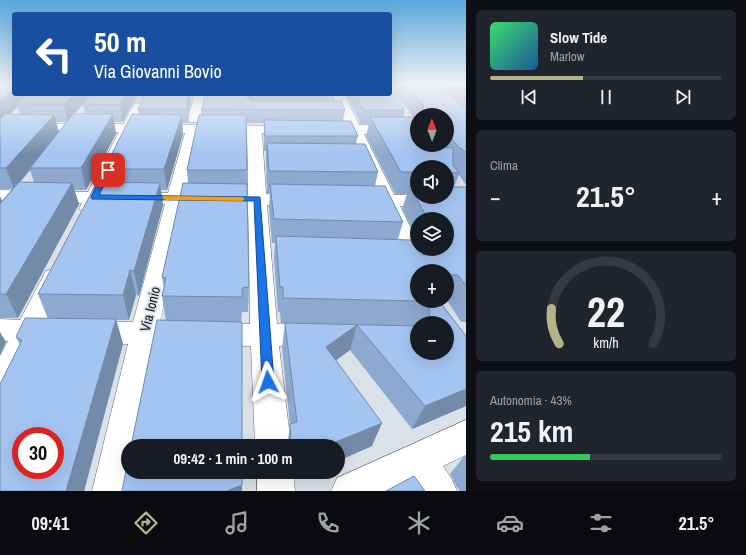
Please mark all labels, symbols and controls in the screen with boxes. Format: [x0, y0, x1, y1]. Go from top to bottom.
text: 50 m [94, 23, 146, 61]
text: Slow Tide [550, 27, 607, 48]
icon: left [28, 28, 80, 80]
text: Marlow [550, 48, 584, 65]
text: Via Giovanni Bovio [94, 59, 222, 84]
icon: previous [518, 86, 540, 108]
icon: pause [595, 86, 617, 108]
icon: next [672, 86, 694, 108]
north arrow [410, 108, 454, 152]
map controls [410, 108, 454, 360]
pin [91, 153, 125, 187]
text: Clima [490, 157, 518, 174]
icon: arrive [97, 159, 119, 181]
button: sound [410, 160, 454, 204]
text: 21.5° [576, 176, 636, 216]
text: − [490, 182, 501, 212]
text: + [711, 182, 722, 212]
button: layers [410, 212, 454, 256]
button: + [410, 264, 454, 308]
text: 22 [587, 283, 625, 339]
street label: Via Ionio [136, 285, 164, 333]
button: − [410, 316, 454, 360]
text: km/h [593, 332, 619, 351]
position arrow [247, 361, 289, 403]
text: Autonomia · 43% [490, 392, 572, 409]
text: 215 km [490, 411, 573, 451]
speed limit sign: 30 [12, 427, 64, 479]
text: 09:42 · 1 min · 100 m [174, 448, 292, 469]
icon: directions [132, 509, 160, 537]
icon: music [223, 509, 251, 537]
icon: phone [314, 509, 342, 537]
icon: climate [405, 509, 433, 537]
icon: car [496, 509, 524, 537]
icon: filters [587, 509, 615, 537]
text: 09:41 [32, 511, 69, 536]
text: 21.5° [678, 511, 714, 536]

